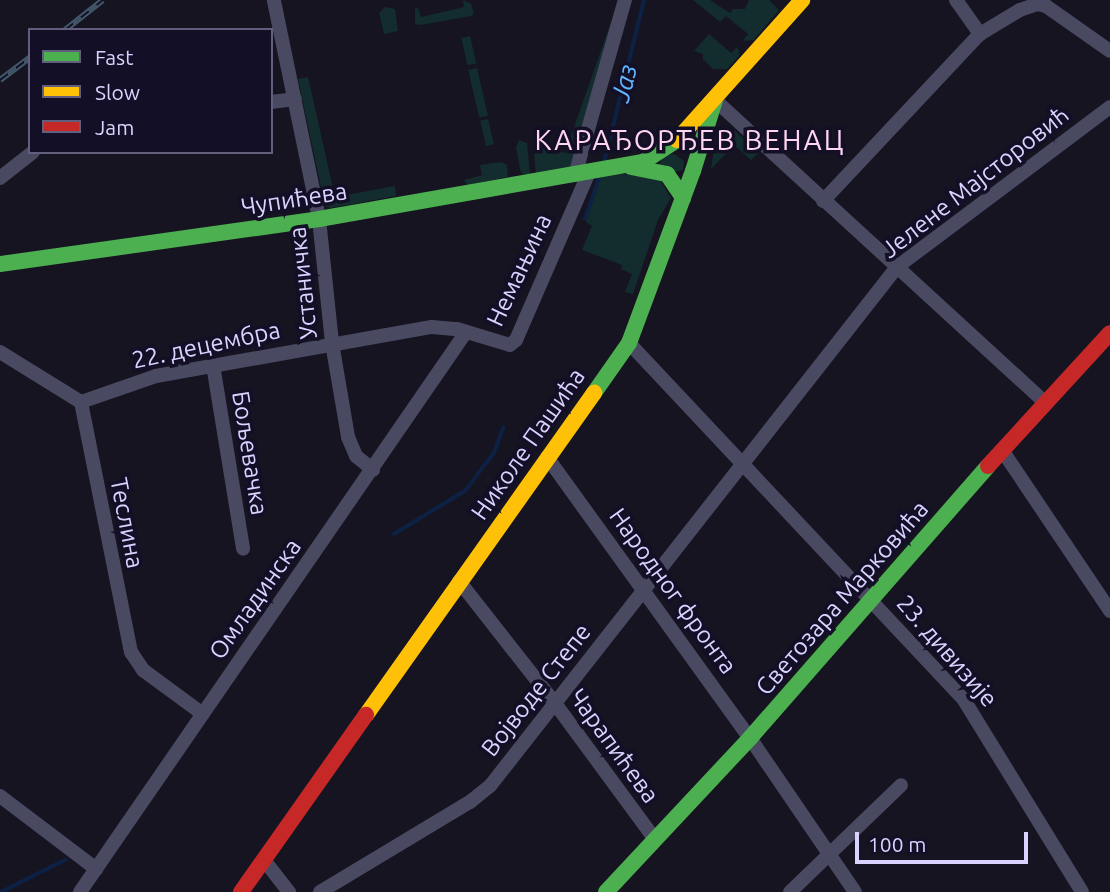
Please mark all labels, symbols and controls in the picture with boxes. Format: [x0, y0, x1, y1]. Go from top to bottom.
legend [28, 28, 273, 154]
text: Fast [95, 45, 133, 69]
water label: Јаз [604, 61, 644, 105]
text: Slow [95, 80, 140, 104]
street label: Јелене Мајсторовић [876, 100, 1074, 264]
text: Jam [95, 115, 134, 139]
district label: КАРАЂОРЂЕВ ВЕНАЦ [536, 123, 844, 157]
street label: Чупићева [239, 176, 349, 222]
street label: Немањина [480, 209, 558, 331]
street label: Устаничка [283, 225, 323, 341]
street label: 22. децембра [129, 315, 283, 375]
street label: Николе Пашића [465, 363, 591, 525]
street label: Бољевачка [226, 389, 274, 517]
street label: Теслина [104, 475, 150, 571]
street label: Светозара Марковића [750, 495, 934, 701]
street label: Народног фронта [603, 503, 743, 679]
street label: Омладинска [203, 533, 307, 665]
street label: 23. дивизије [891, 589, 1003, 713]
street label: Војводе Степе [475, 618, 597, 762]
street label: Чарапићева [563, 683, 665, 809]
scale bar [858, 818, 1031, 862]
text: 100 m [868, 832, 926, 856]

